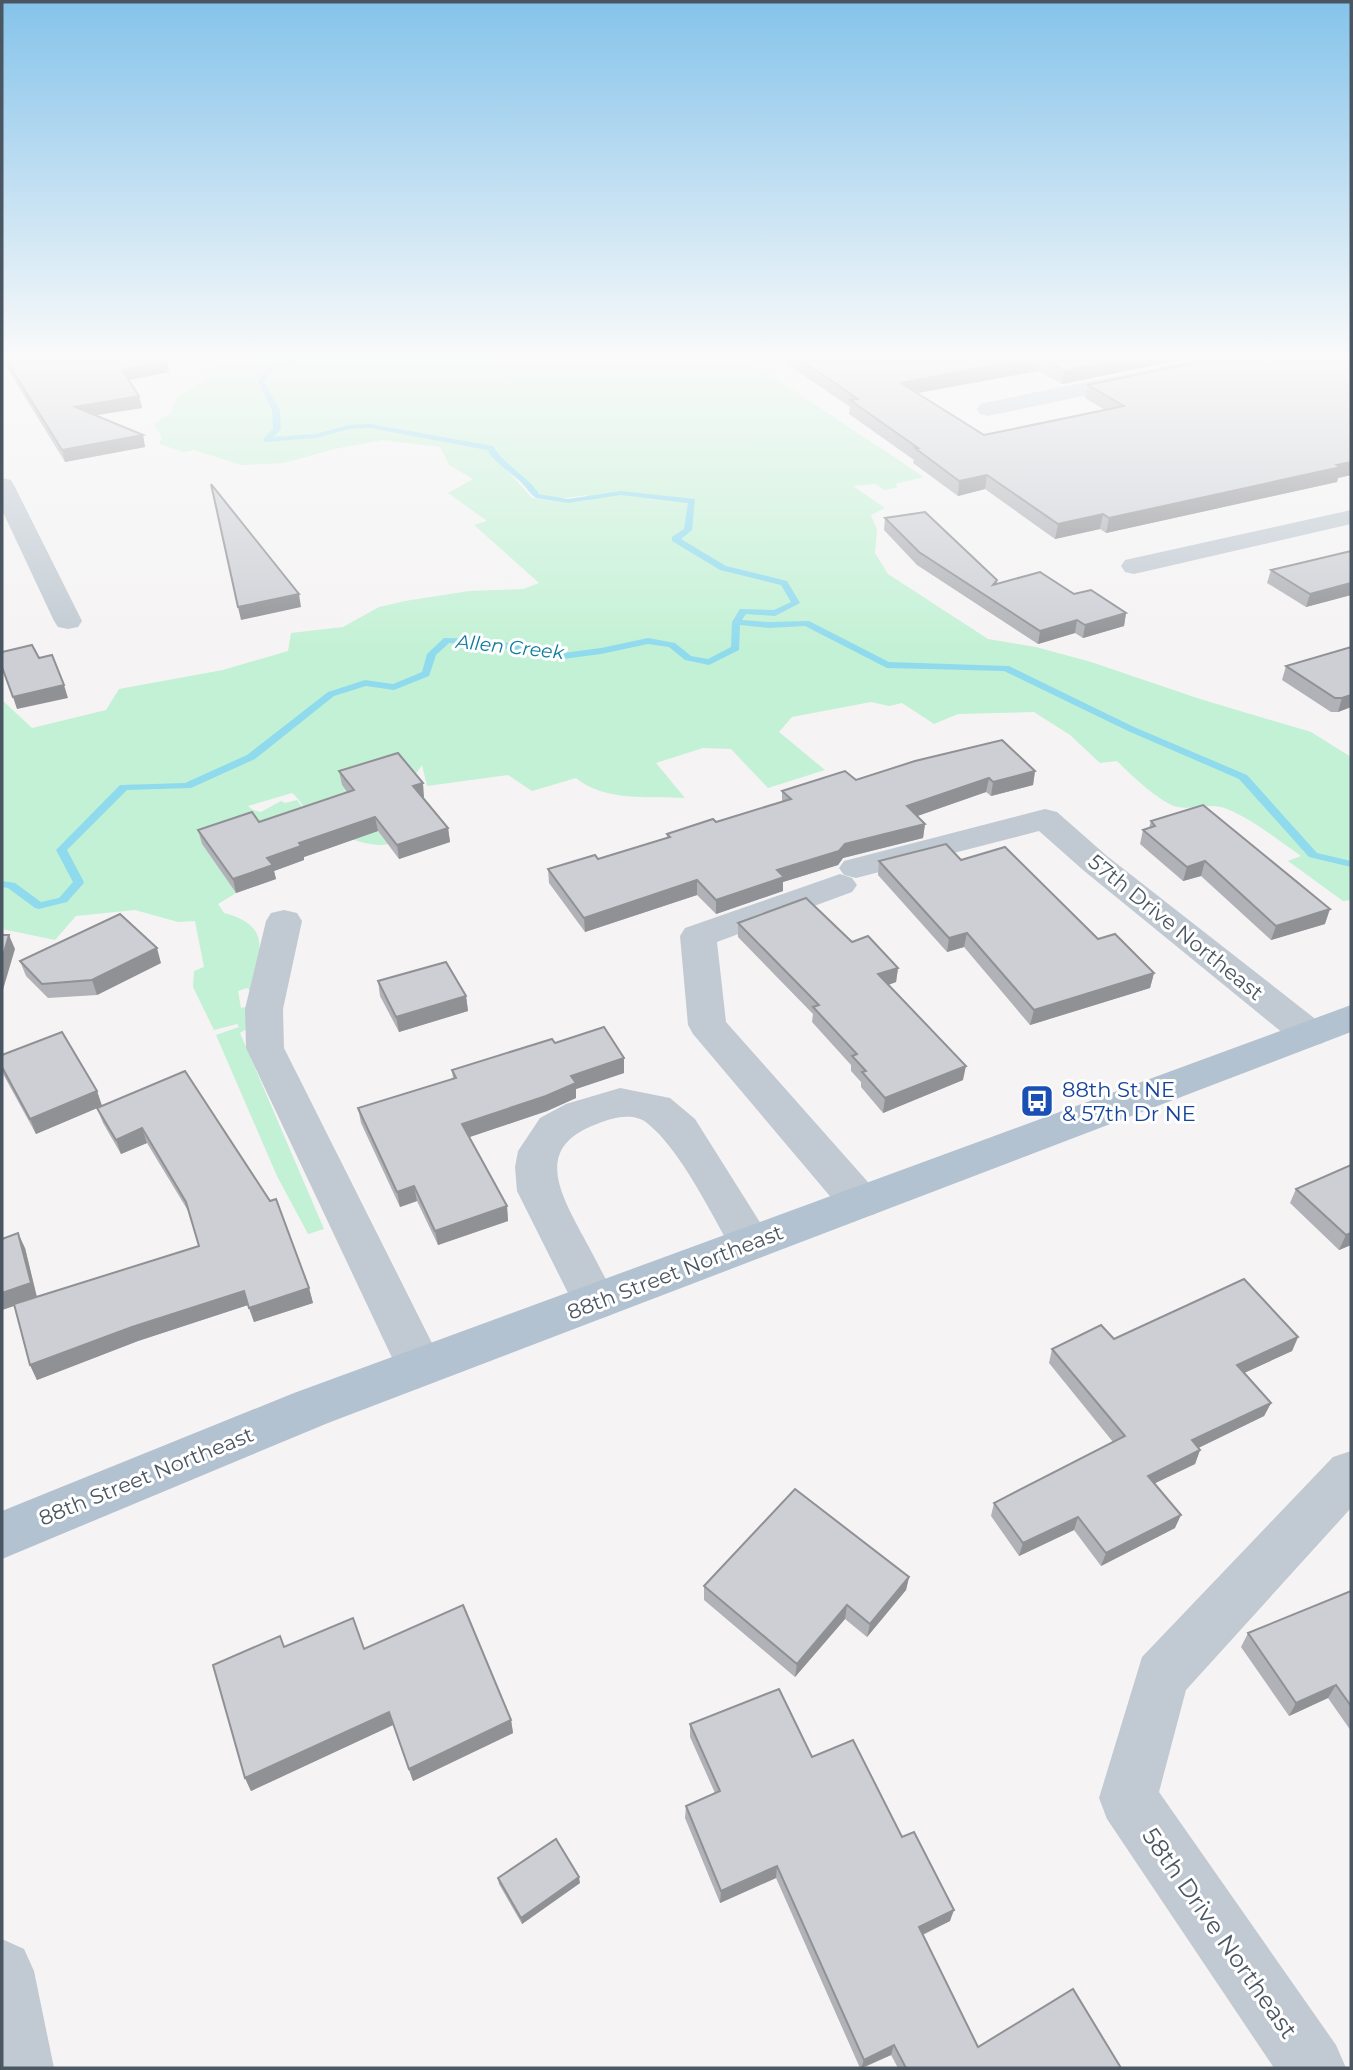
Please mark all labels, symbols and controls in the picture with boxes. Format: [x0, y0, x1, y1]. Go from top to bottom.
water label: Allen Creek [454, 630, 566, 664]
street label: 57th Drive Northeast [1084, 849, 1268, 1005]
place label: 88th St NE & 57th Dr NE [1062, 1077, 1196, 1126]
bus stop icon: 88th St NE & 57th Dr NE [1018, 1082, 1056, 1120]
street label: 88th Street Northeast [564, 1219, 786, 1325]
street label: 88th Street Northeast [35, 1421, 257, 1531]
street label: 58th Drive Northeast [1136, 1822, 1304, 2044]

